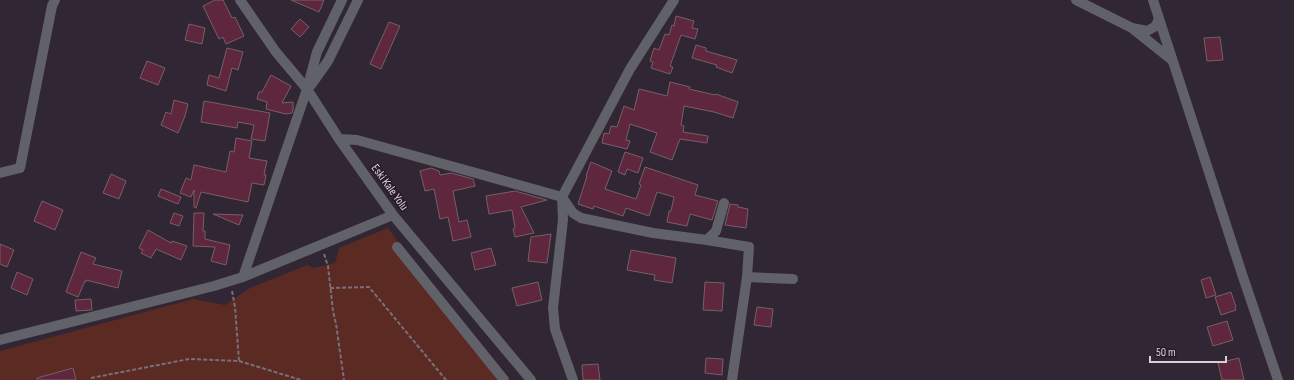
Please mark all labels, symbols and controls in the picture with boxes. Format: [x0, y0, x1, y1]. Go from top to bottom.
street label: Eski Kale Yolu [368, 161, 411, 213]
scale bar [1150, 338, 1226, 364]
text: 50 m [1156, 345, 1176, 360]

